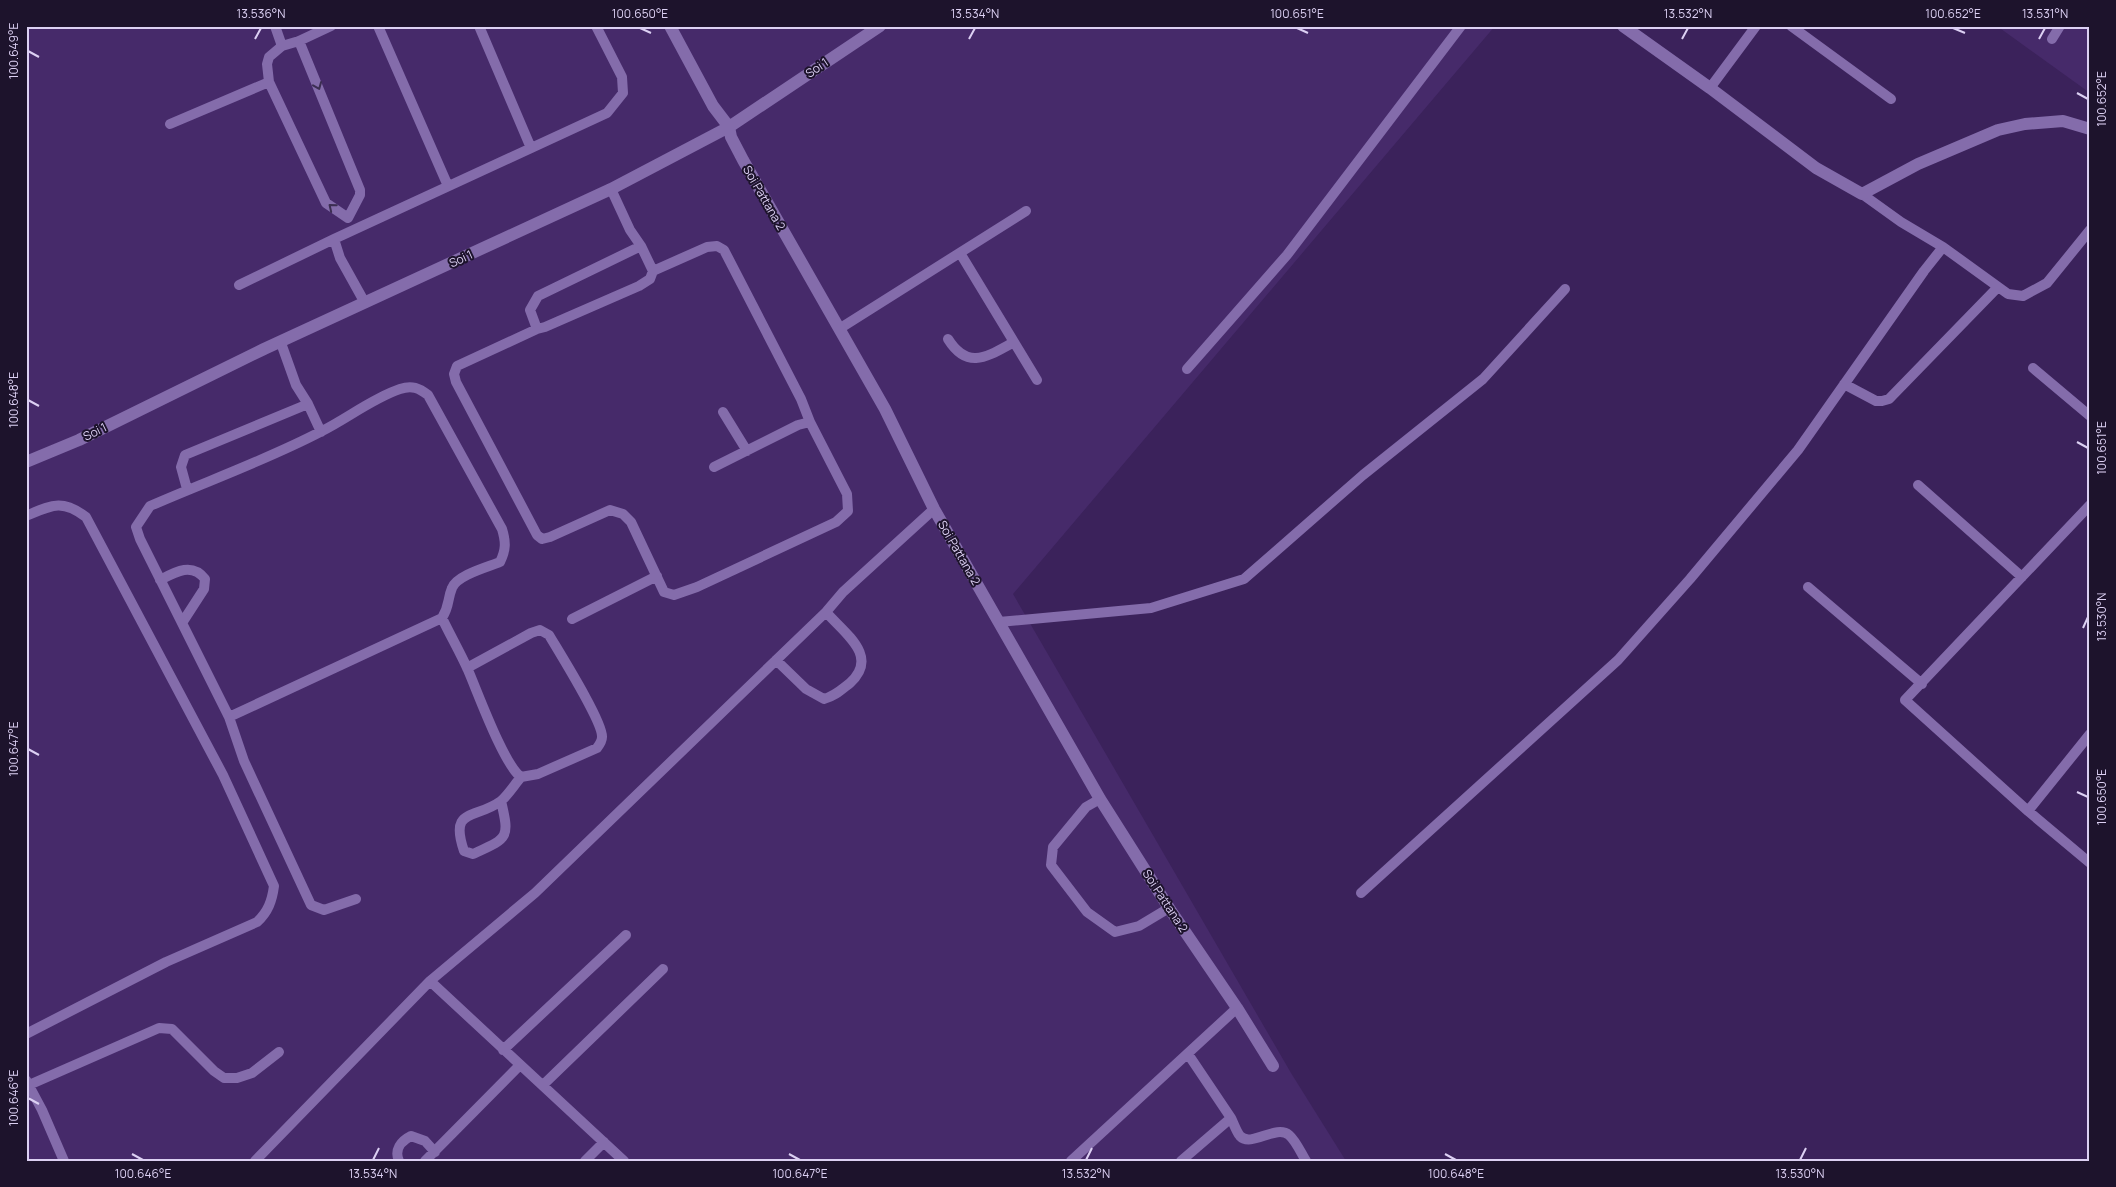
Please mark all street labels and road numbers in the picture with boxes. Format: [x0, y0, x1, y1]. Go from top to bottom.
street label: Soi 1 [802, 54, 832, 81]
street label: Soi Pattana 2 [739, 162, 790, 233]
street label: Soi 1 [446, 246, 475, 271]
street label: Soi 1 [80, 419, 109, 445]
street label: Soi Pattana 2 [934, 517, 985, 588]
street label: Soi Pattana 2 [1139, 866, 1192, 936]

